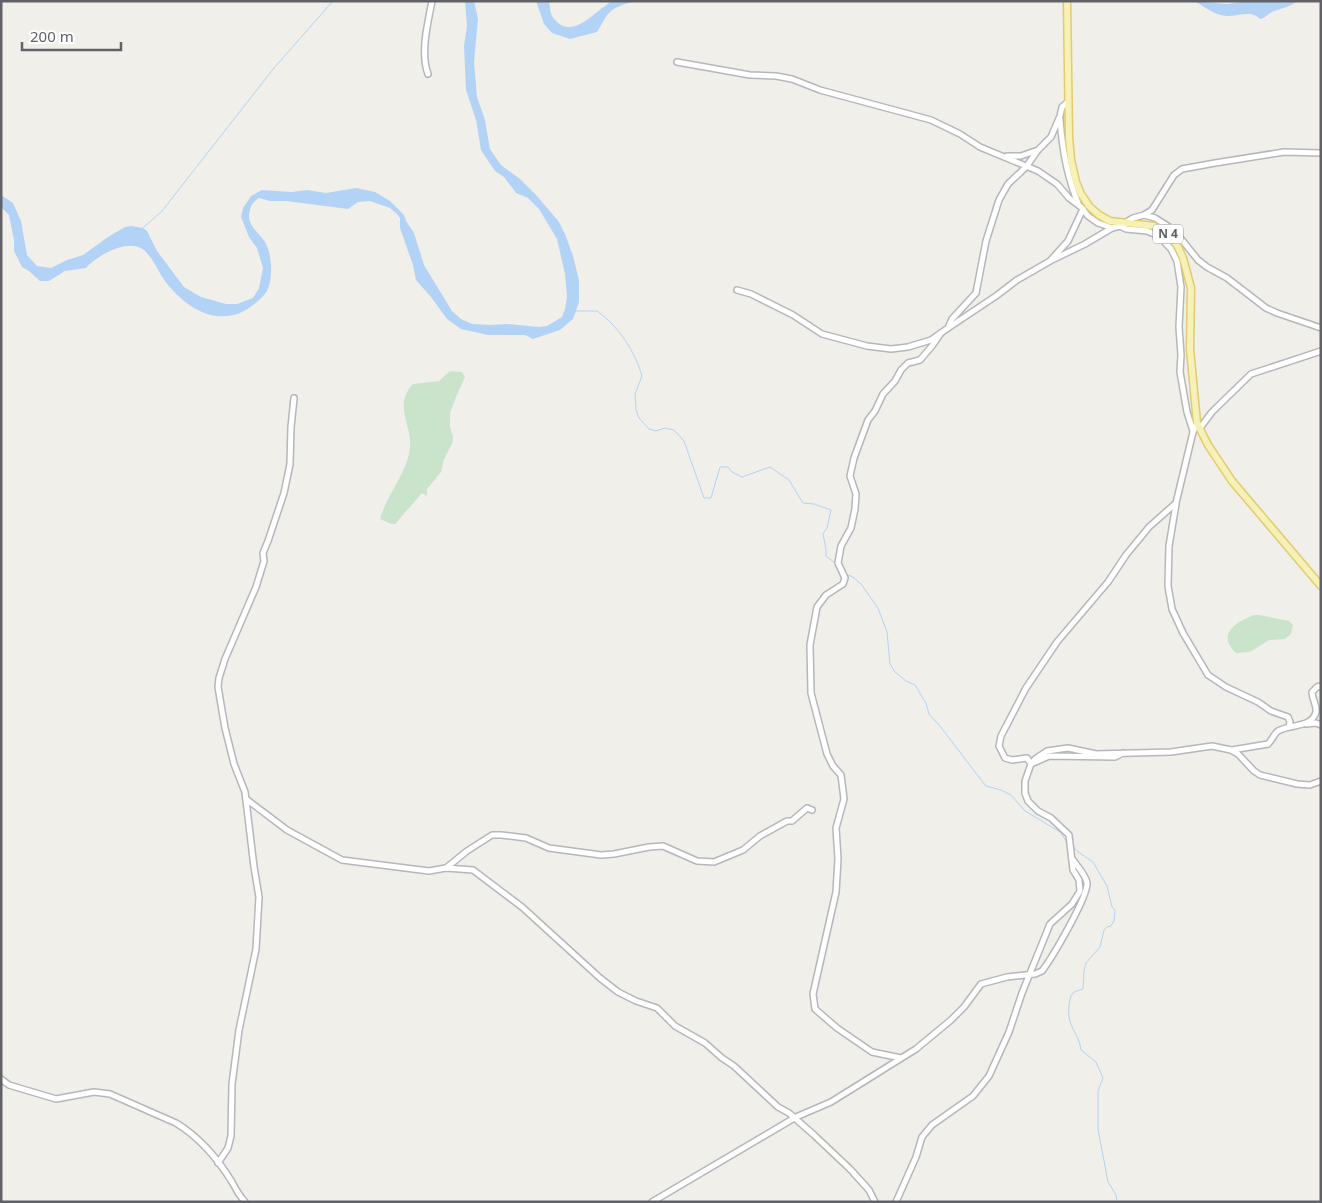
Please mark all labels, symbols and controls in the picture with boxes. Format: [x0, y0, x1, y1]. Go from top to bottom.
scale bar [22, 20, 121, 52]
text: 200 m [30, 26, 74, 46]
road number: N 4 [1153, 224, 1183, 243]

